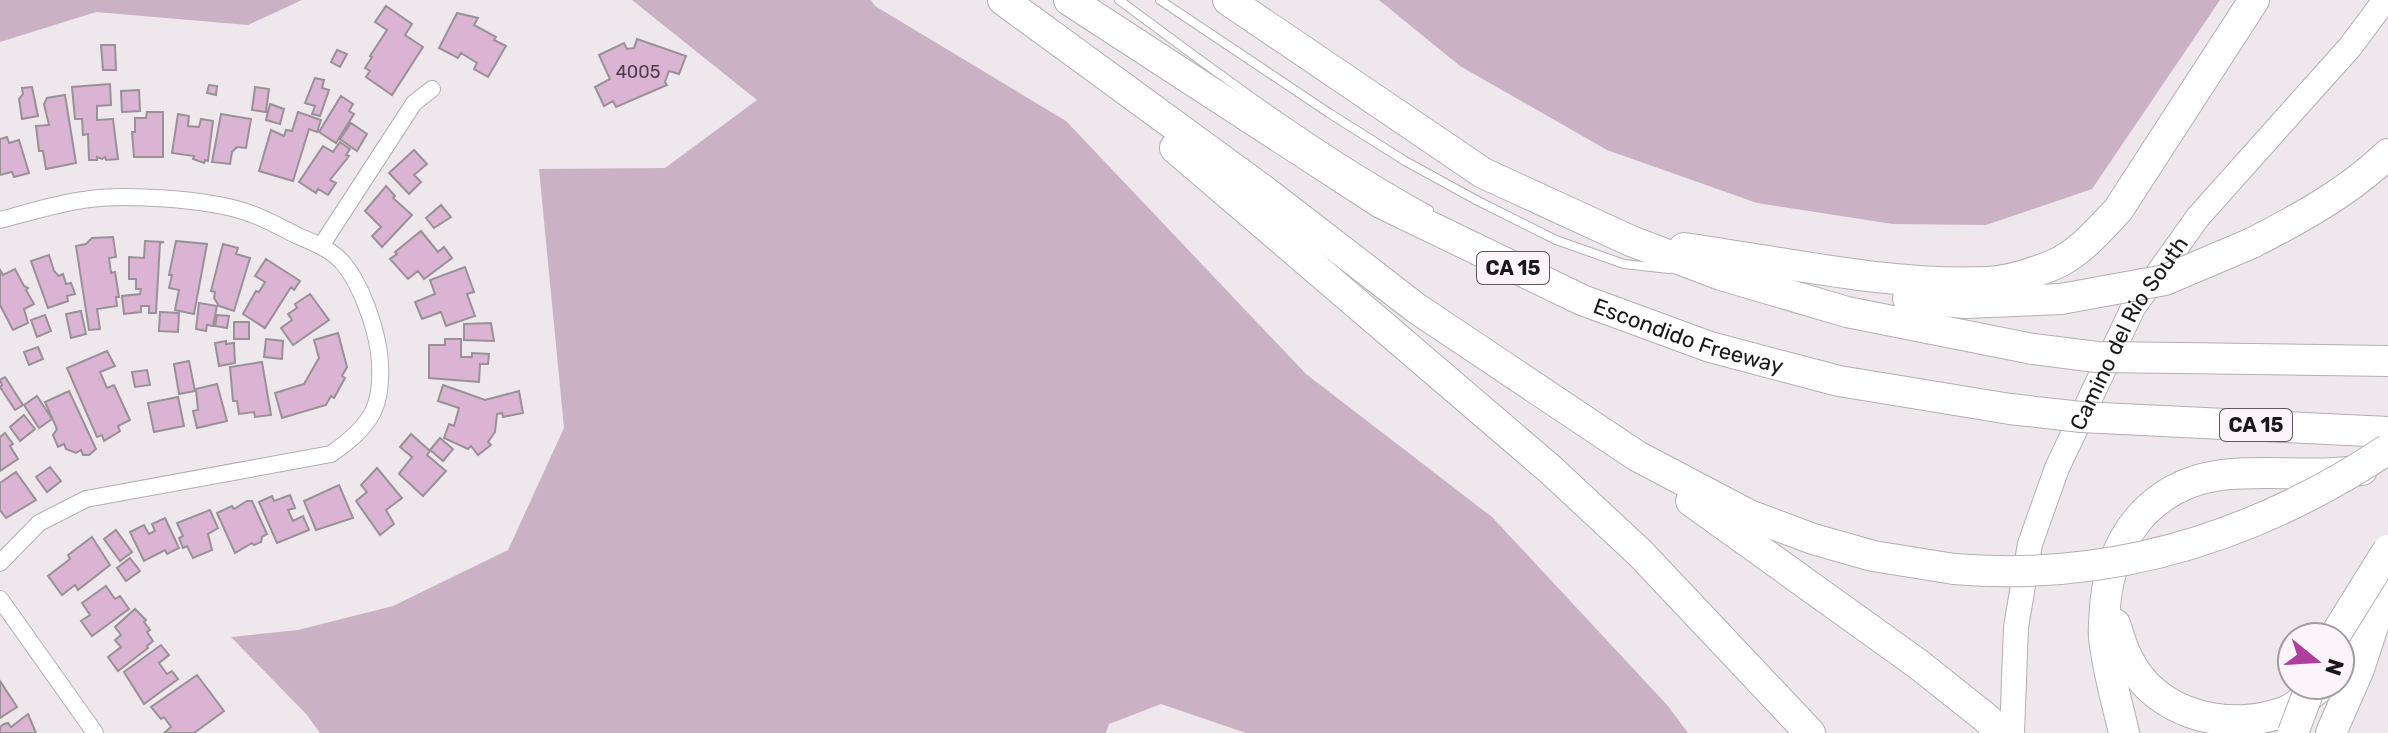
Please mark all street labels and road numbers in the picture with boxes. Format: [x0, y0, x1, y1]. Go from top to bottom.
street label: Camino del Rio South [2064, 231, 2194, 434]
road number: CA 15 [1477, 252, 1549, 284]
street label: Escondido Freeway [1590, 292, 1786, 380]
road number: CA 15 [2220, 409, 2292, 441]

